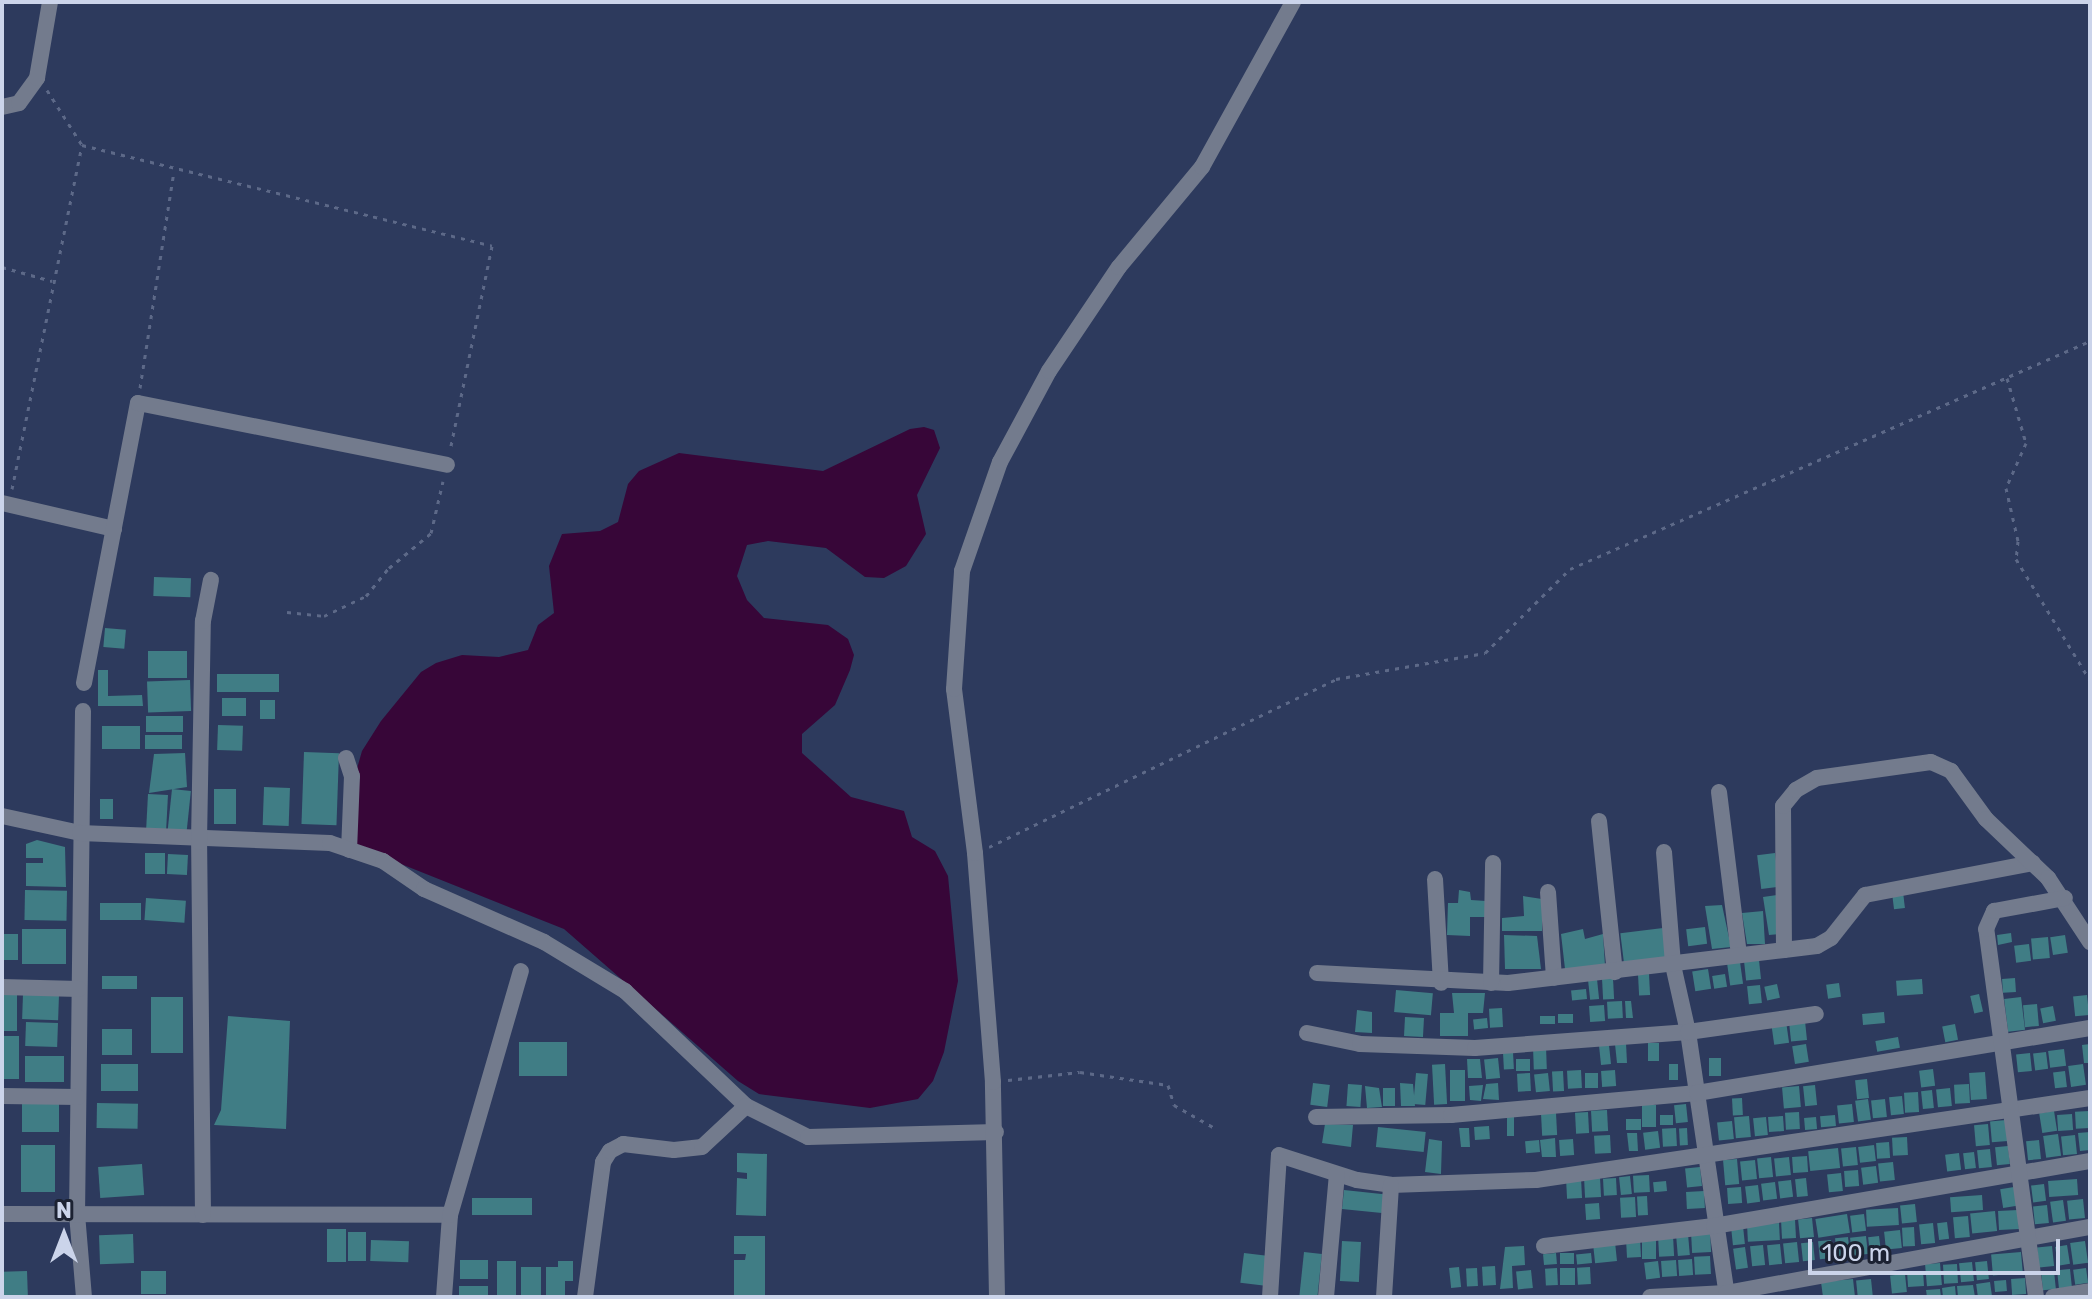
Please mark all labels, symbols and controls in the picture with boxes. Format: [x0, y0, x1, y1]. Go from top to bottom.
north arrow [24, 1195, 104, 1275]
text: N [56, 1197, 72, 1224]
scale bar [1812, 1223, 2064, 1273]
text: 100 m [1822, 1239, 1890, 1267]

